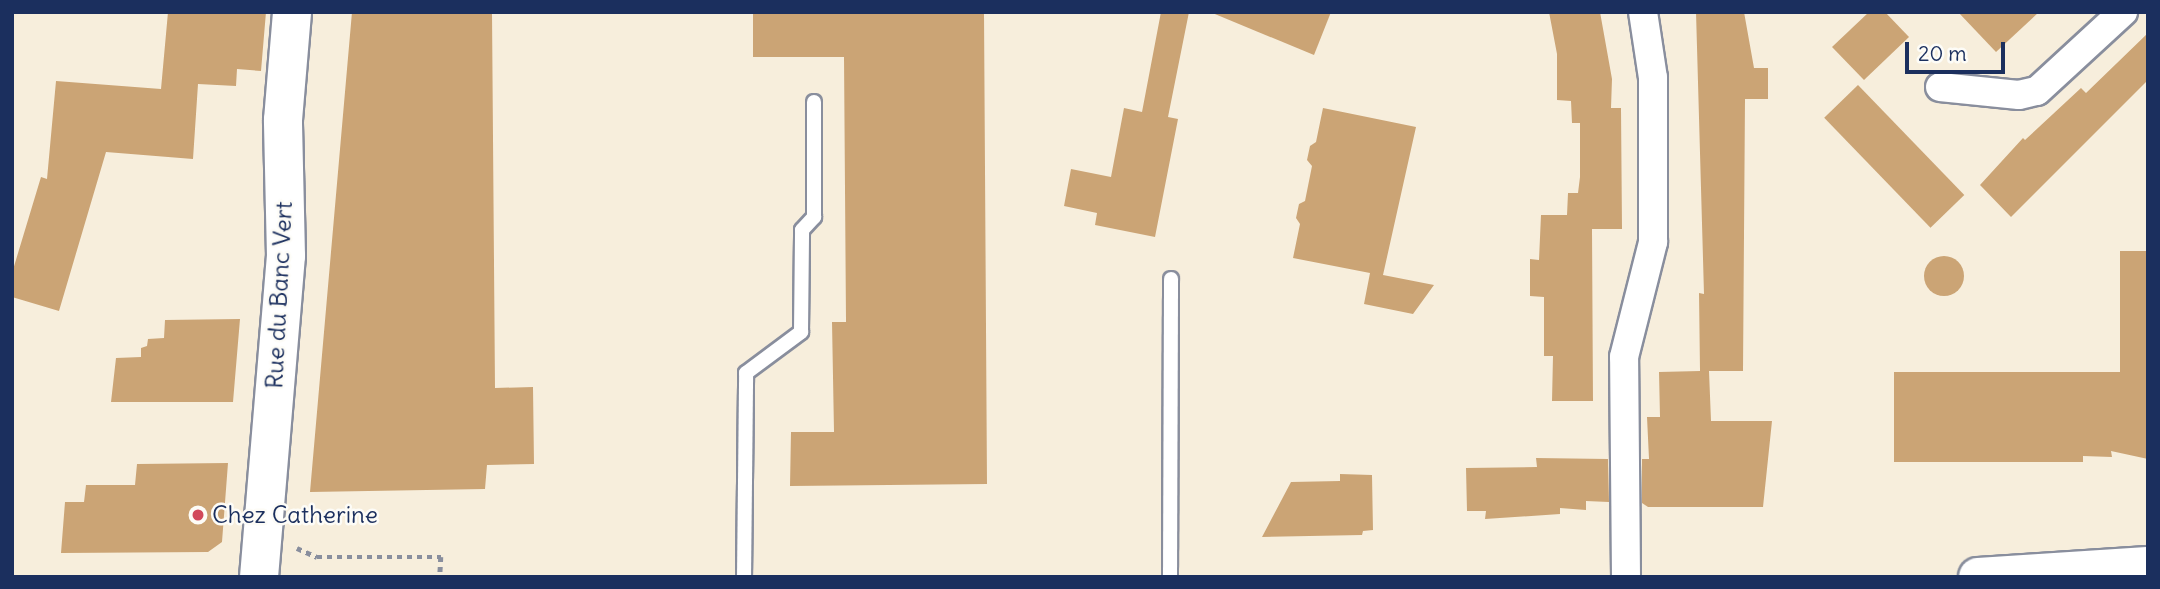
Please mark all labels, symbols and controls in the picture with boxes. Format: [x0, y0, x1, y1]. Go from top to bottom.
scale bar [1908, 28, 2008, 72]
text: 20 m [1918, 40, 1967, 67]
street label: Rue du Banc Vert [260, 201, 298, 389]
place label: Chez Catherine [212, 501, 378, 529]
marker: Chez Catherine [190, 507, 206, 523]

